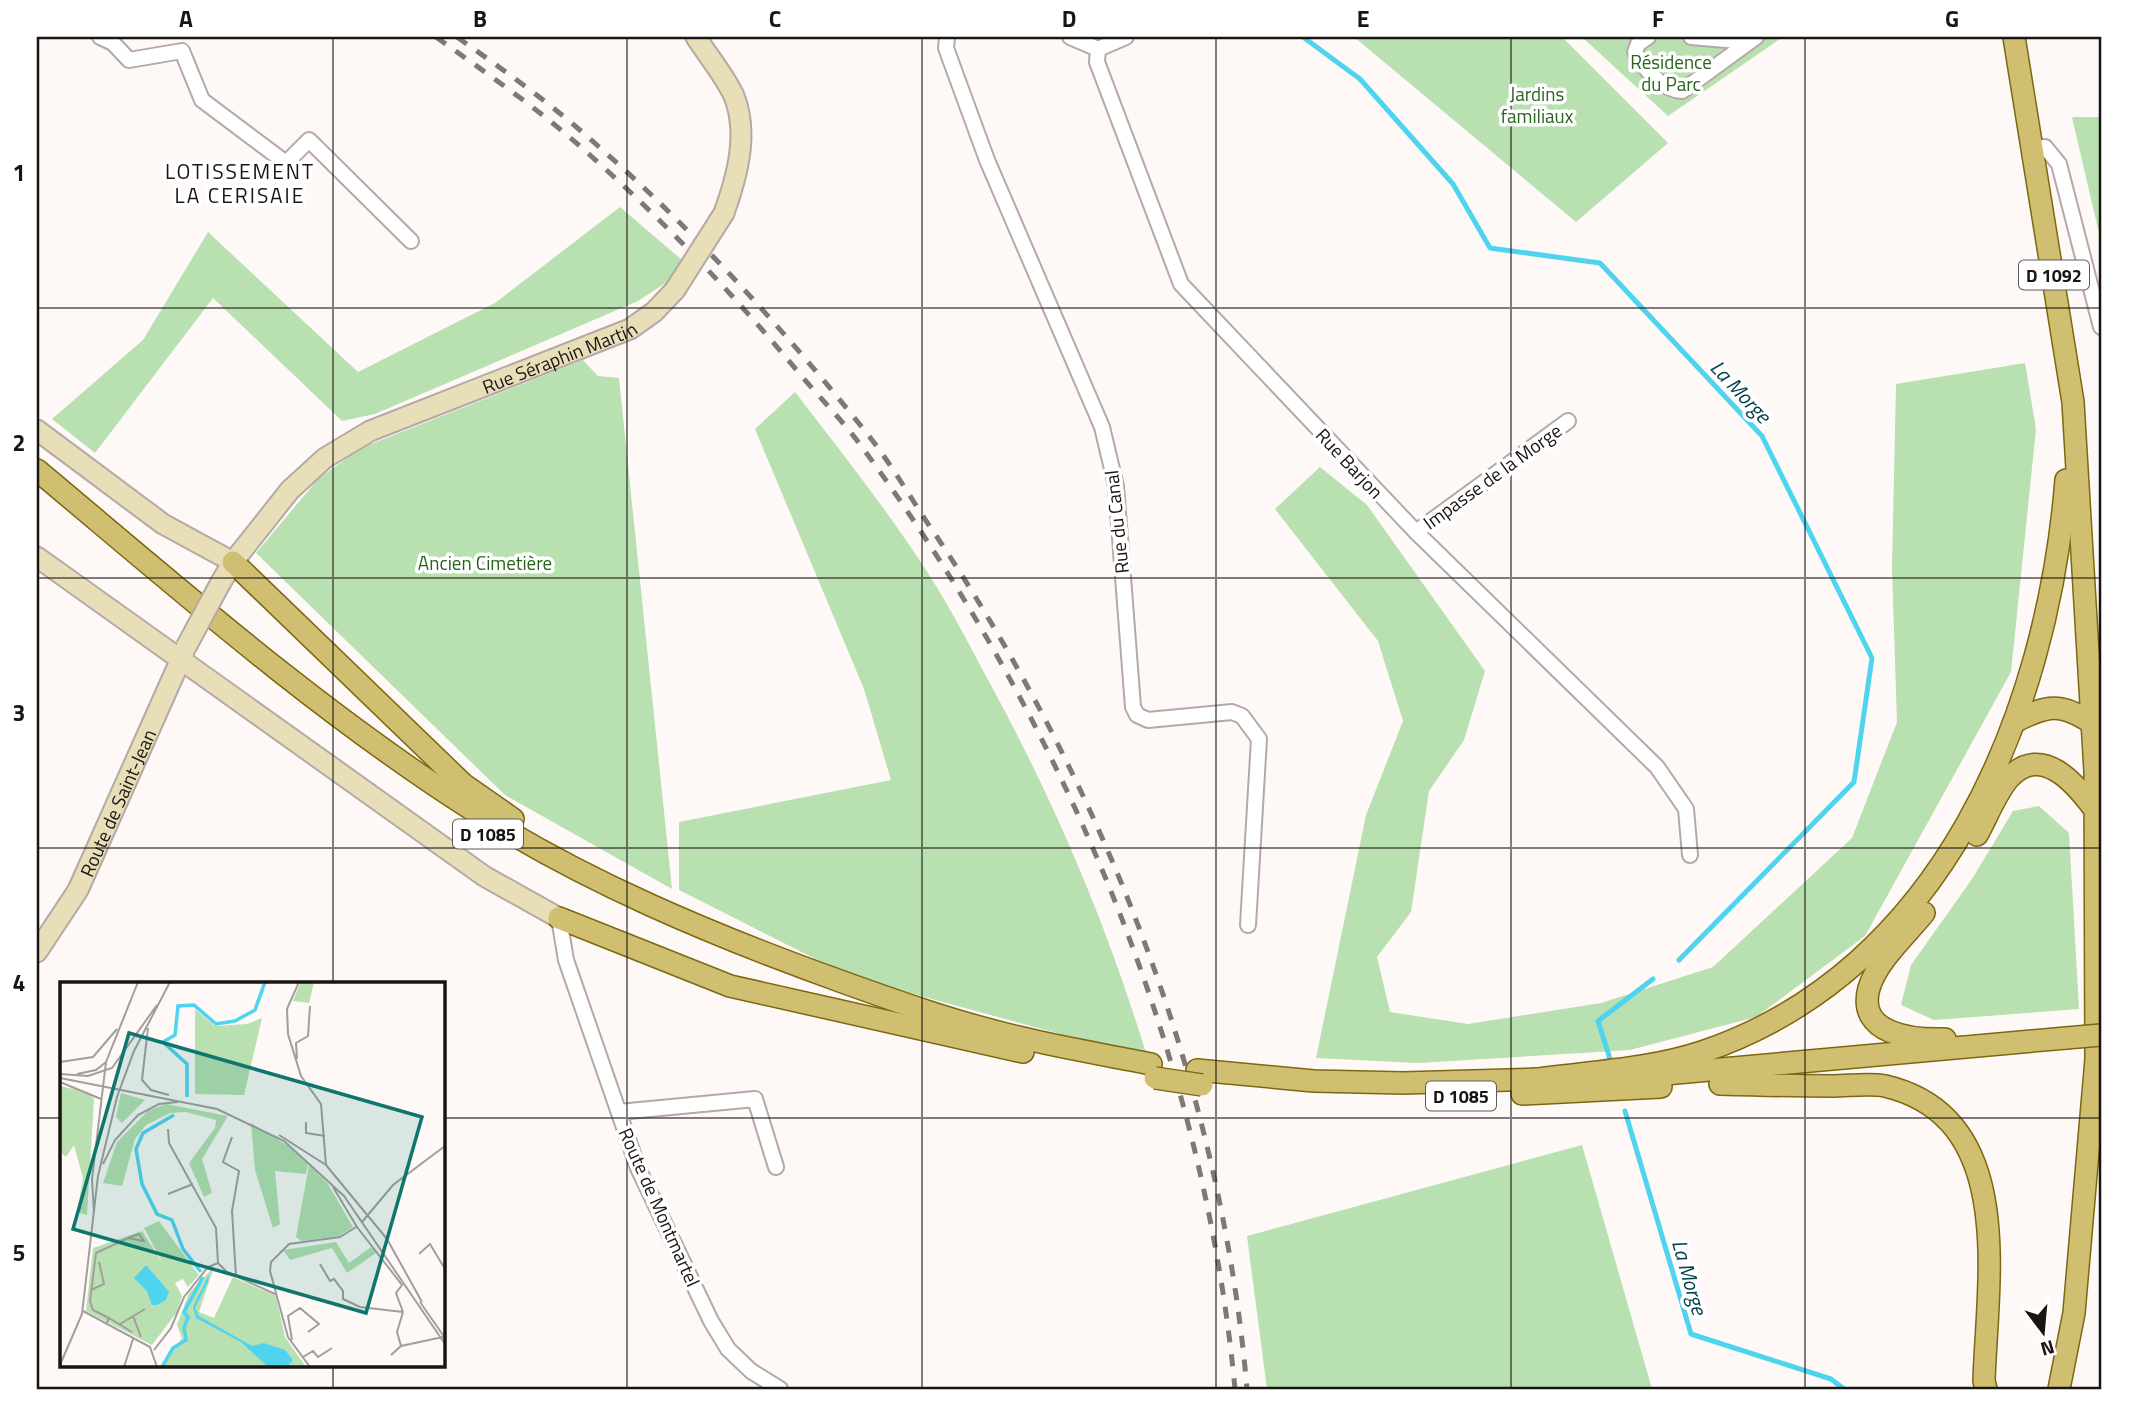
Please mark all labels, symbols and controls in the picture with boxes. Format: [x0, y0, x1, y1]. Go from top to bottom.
text: A [179, 1, 193, 36]
text: B [473, 1, 487, 36]
text: C [769, 1, 781, 36]
text: D [1062, 1, 1076, 36]
text: E [1357, 1, 1369, 36]
text: F [1652, 1, 1664, 36]
text: G [1945, 1, 1959, 36]
park label: Résidence du Parc [1630, 47, 1712, 98]
park label: Jardins familiaux [1501, 79, 1574, 130]
text: 1 [13, 155, 25, 190]
district label: LOTISSEMENT LA CERISAIE [165, 155, 315, 211]
road number: D 1092 [2019, 260, 2089, 290]
street label: Rue Séraphin Martin [478, 314, 643, 400]
water label: La Morge [1703, 352, 1780, 431]
street label: Impasse de la Morge [1417, 416, 1567, 536]
street label: Rue Barjon [1309, 421, 1391, 505]
text: 2 [13, 425, 25, 460]
street label: Rue du Canal [1096, 469, 1136, 575]
park label: Ancien Cimetière [418, 548, 552, 577]
text: 3 [13, 695, 25, 730]
street label: Route de Saint-Jean [71, 724, 163, 881]
road number: D 1085 [453, 820, 523, 848]
text: 4 [13, 965, 25, 1000]
inset map [60, 982, 444, 1366]
road number: D 1085 [1426, 1082, 1496, 1111]
street label: Route de Montmartel [612, 1123, 708, 1291]
text: 5 [13, 1235, 25, 1270]
water label: La Morge [1664, 1236, 1716, 1320]
north arrow [2008, 1296, 2078, 1366]
text: N [2037, 1333, 2058, 1365]

